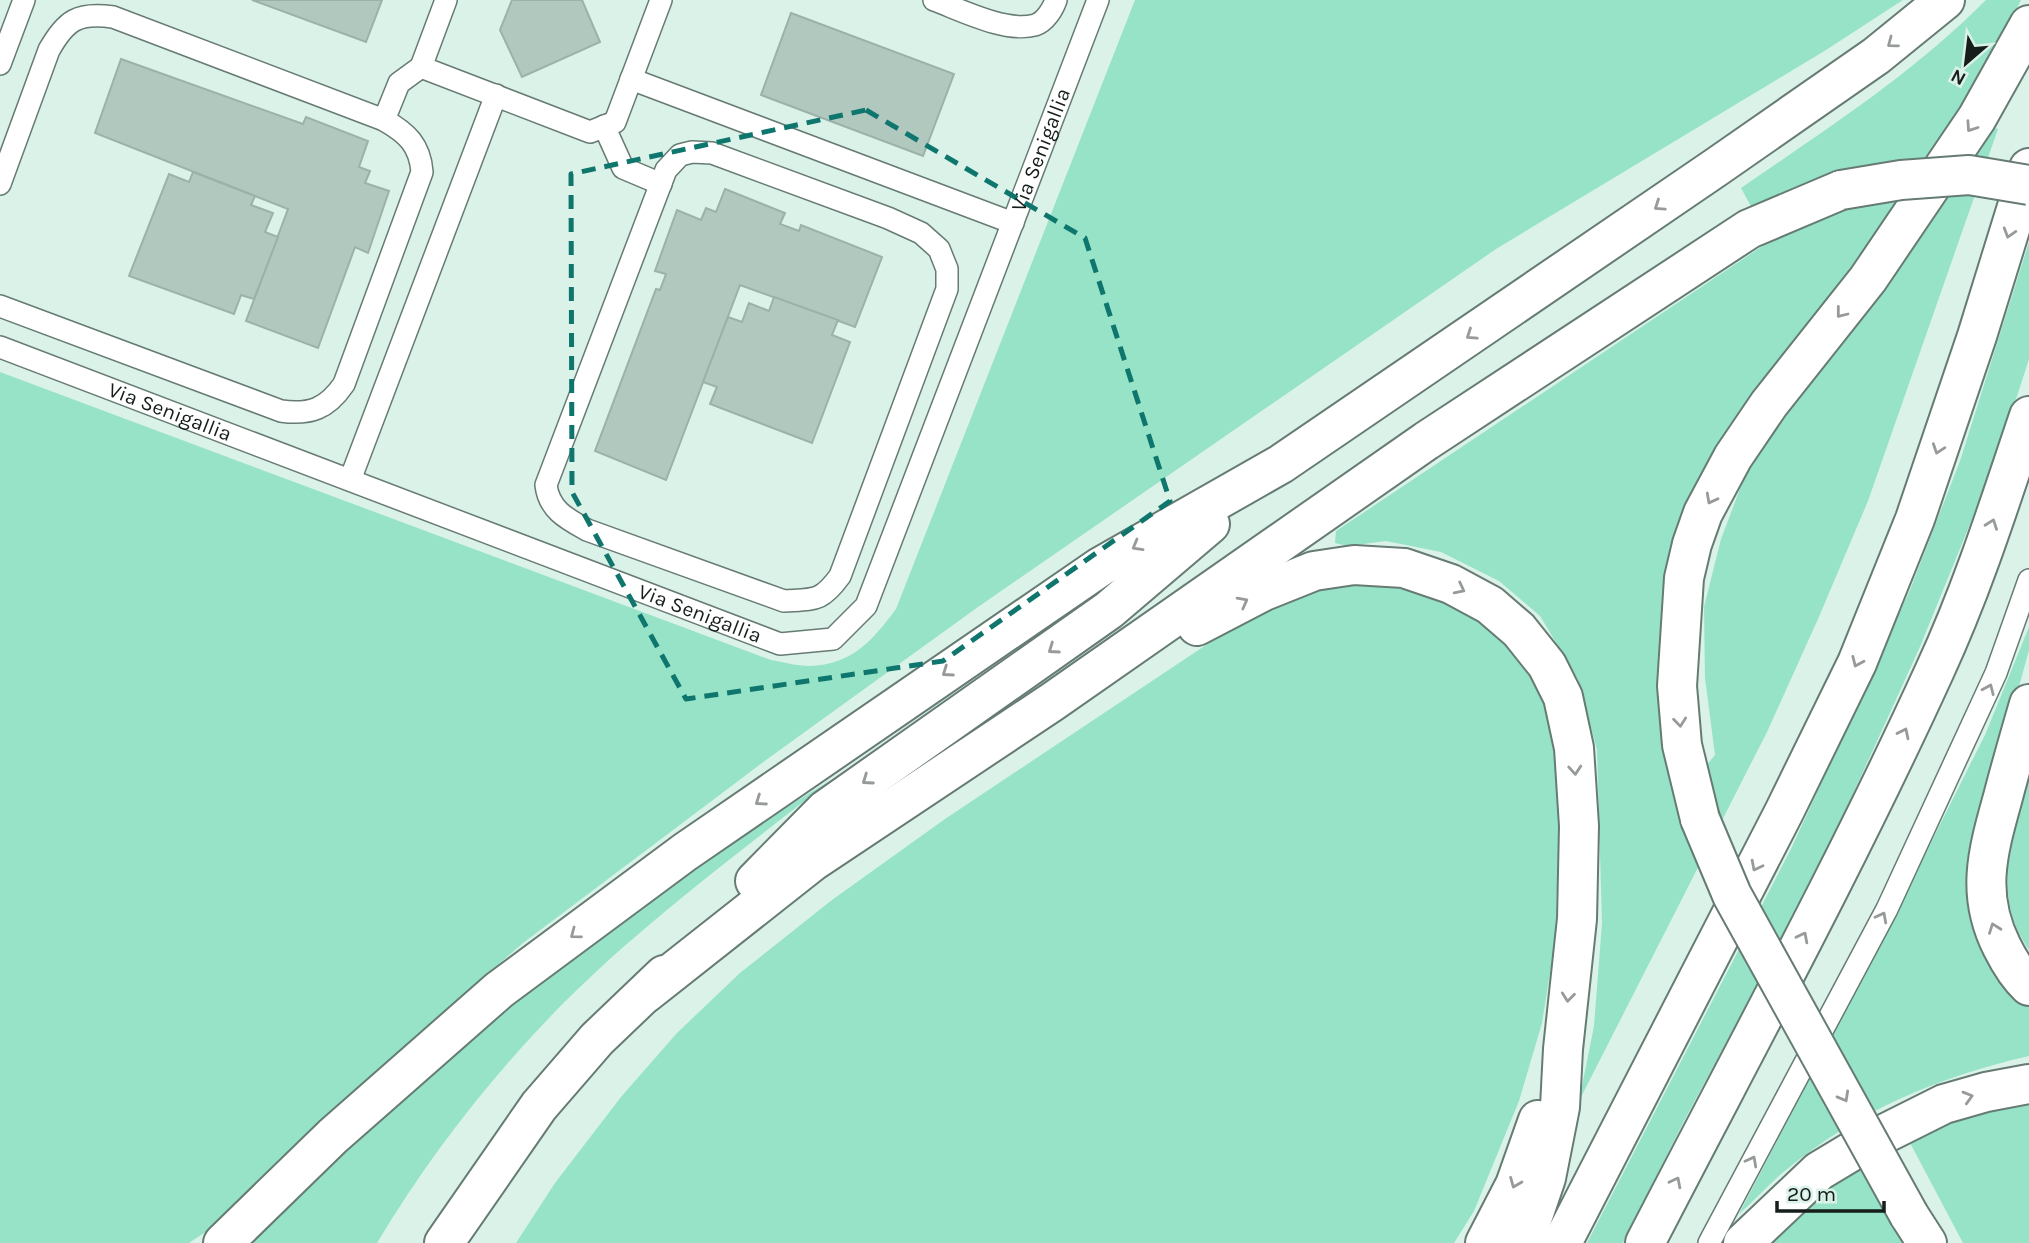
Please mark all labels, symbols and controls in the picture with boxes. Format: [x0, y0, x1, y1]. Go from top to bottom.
north arrow [1931, 28, 2001, 98]
one-way arrow [1887, 34, 1900, 47]
text: N [1947, 64, 1970, 90]
street label: Via Senigallia [1006, 85, 1075, 215]
one-way arrow [1967, 119, 1979, 132]
one-way arrow [1654, 198, 1667, 211]
one-way arrow [2002, 227, 2017, 239]
one-way arrow [1836, 306, 1849, 318]
one-way arrow [1466, 327, 1479, 339]
street label: Via Senigallia [105, 377, 235, 446]
one-way arrow [1932, 443, 1946, 455]
one-way arrow [1705, 492, 1719, 505]
one-way arrow [1984, 518, 1998, 530]
one-way arrow [1131, 538, 1144, 551]
street label: Via Senigallia [635, 579, 765, 648]
one-way arrow [1453, 581, 1465, 595]
one-way arrow [1236, 597, 1248, 610]
one-way arrow [1048, 641, 1061, 653]
one-way arrow [1851, 655, 1865, 667]
one-way arrow [942, 664, 955, 676]
one-way arrow [1981, 683, 1995, 696]
one-way arrow [1672, 716, 1687, 727]
one-way arrow [1896, 728, 1910, 740]
one-way arrow [1567, 765, 1582, 776]
one-way arrow [862, 772, 875, 784]
one-way arrow [755, 793, 768, 805]
one-way arrow [1751, 859, 1764, 871]
one-way arrow [1874, 912, 1888, 924]
one-way arrow [1988, 923, 2002, 935]
one-way arrow [570, 926, 583, 938]
one-way arrow [1794, 931, 1808, 944]
one-way arrow [1561, 991, 1576, 1003]
one-way arrow [1836, 1089, 1849, 1102]
one-way arrow [1962, 1091, 1974, 1106]
one-way arrow [1744, 1156, 1758, 1168]
scale bar [1777, 1170, 1884, 1214]
one-way arrow [1510, 1176, 1524, 1188]
one-way arrow [1668, 1177, 1681, 1189]
text: 20 m [1787, 1182, 1836, 1206]

